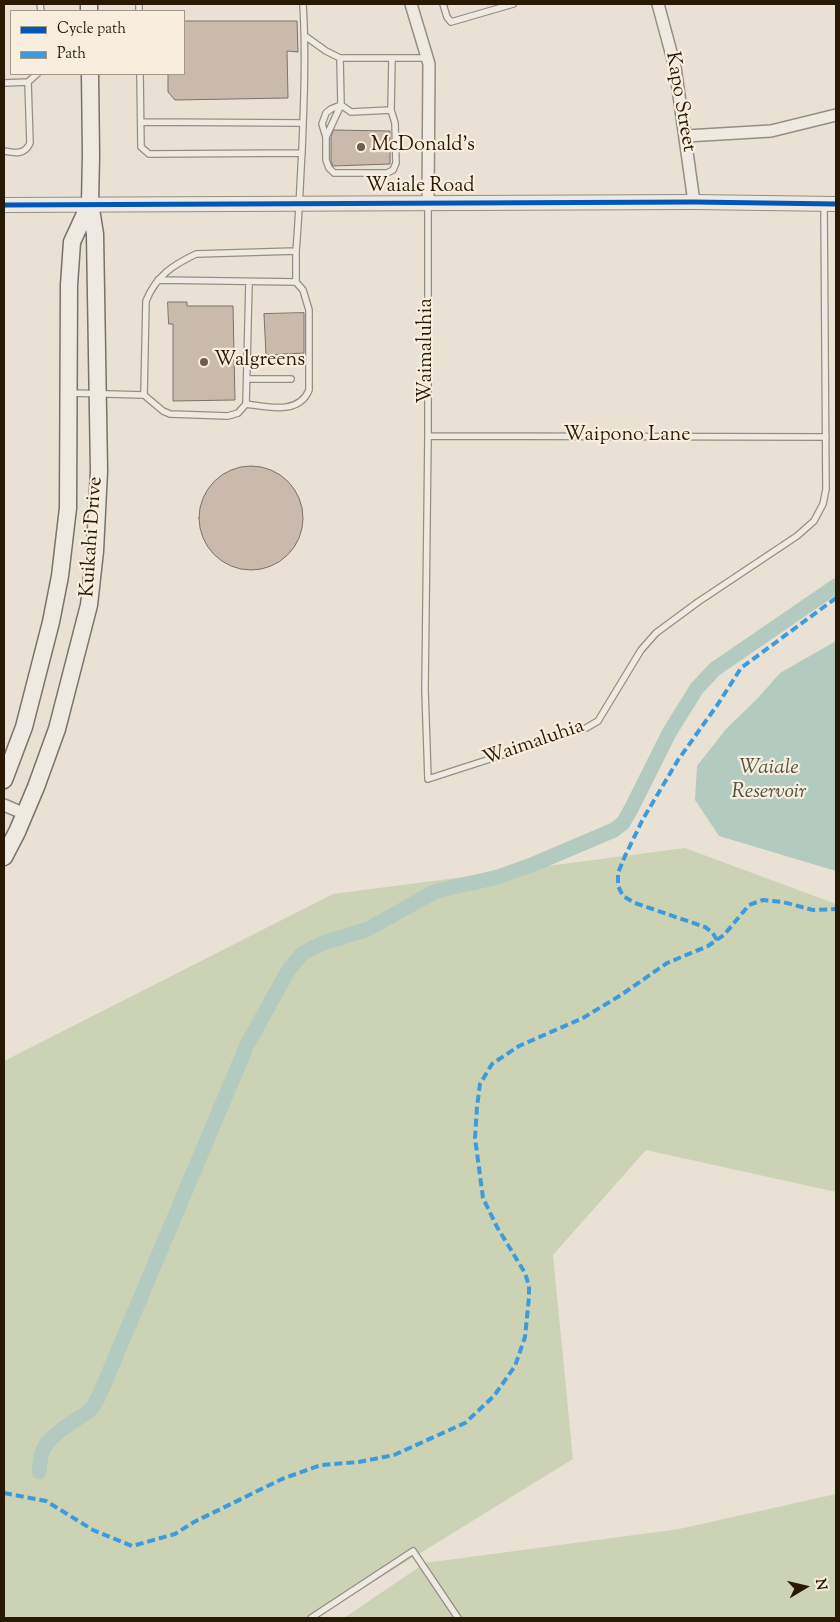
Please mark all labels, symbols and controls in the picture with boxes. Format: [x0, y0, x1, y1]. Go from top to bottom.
legend [10, 10, 185, 75]
text: Cycle path [57, 19, 126, 40]
text: Path [57, 44, 86, 65]
street label: Kapo Street [658, 50, 700, 154]
place label: McDonald's [371, 135, 475, 159]
marker: McDonald's [355, 141, 367, 153]
street label: Waiale Road [365, 176, 475, 200]
street label: Waimaluhia [416, 298, 440, 404]
place label: Walgreens [214, 350, 305, 374]
marker: Walgreens [198, 356, 210, 368]
street label: Waipono Lane [564, 425, 690, 449]
street label: Kuikahi Drive [77, 476, 109, 598]
street label: Waimaluhia [480, 716, 588, 772]
water label: Waiale Reservoir [732, 756, 806, 806]
north arrow [780, 1562, 830, 1612]
text: N [809, 1578, 831, 1592]

